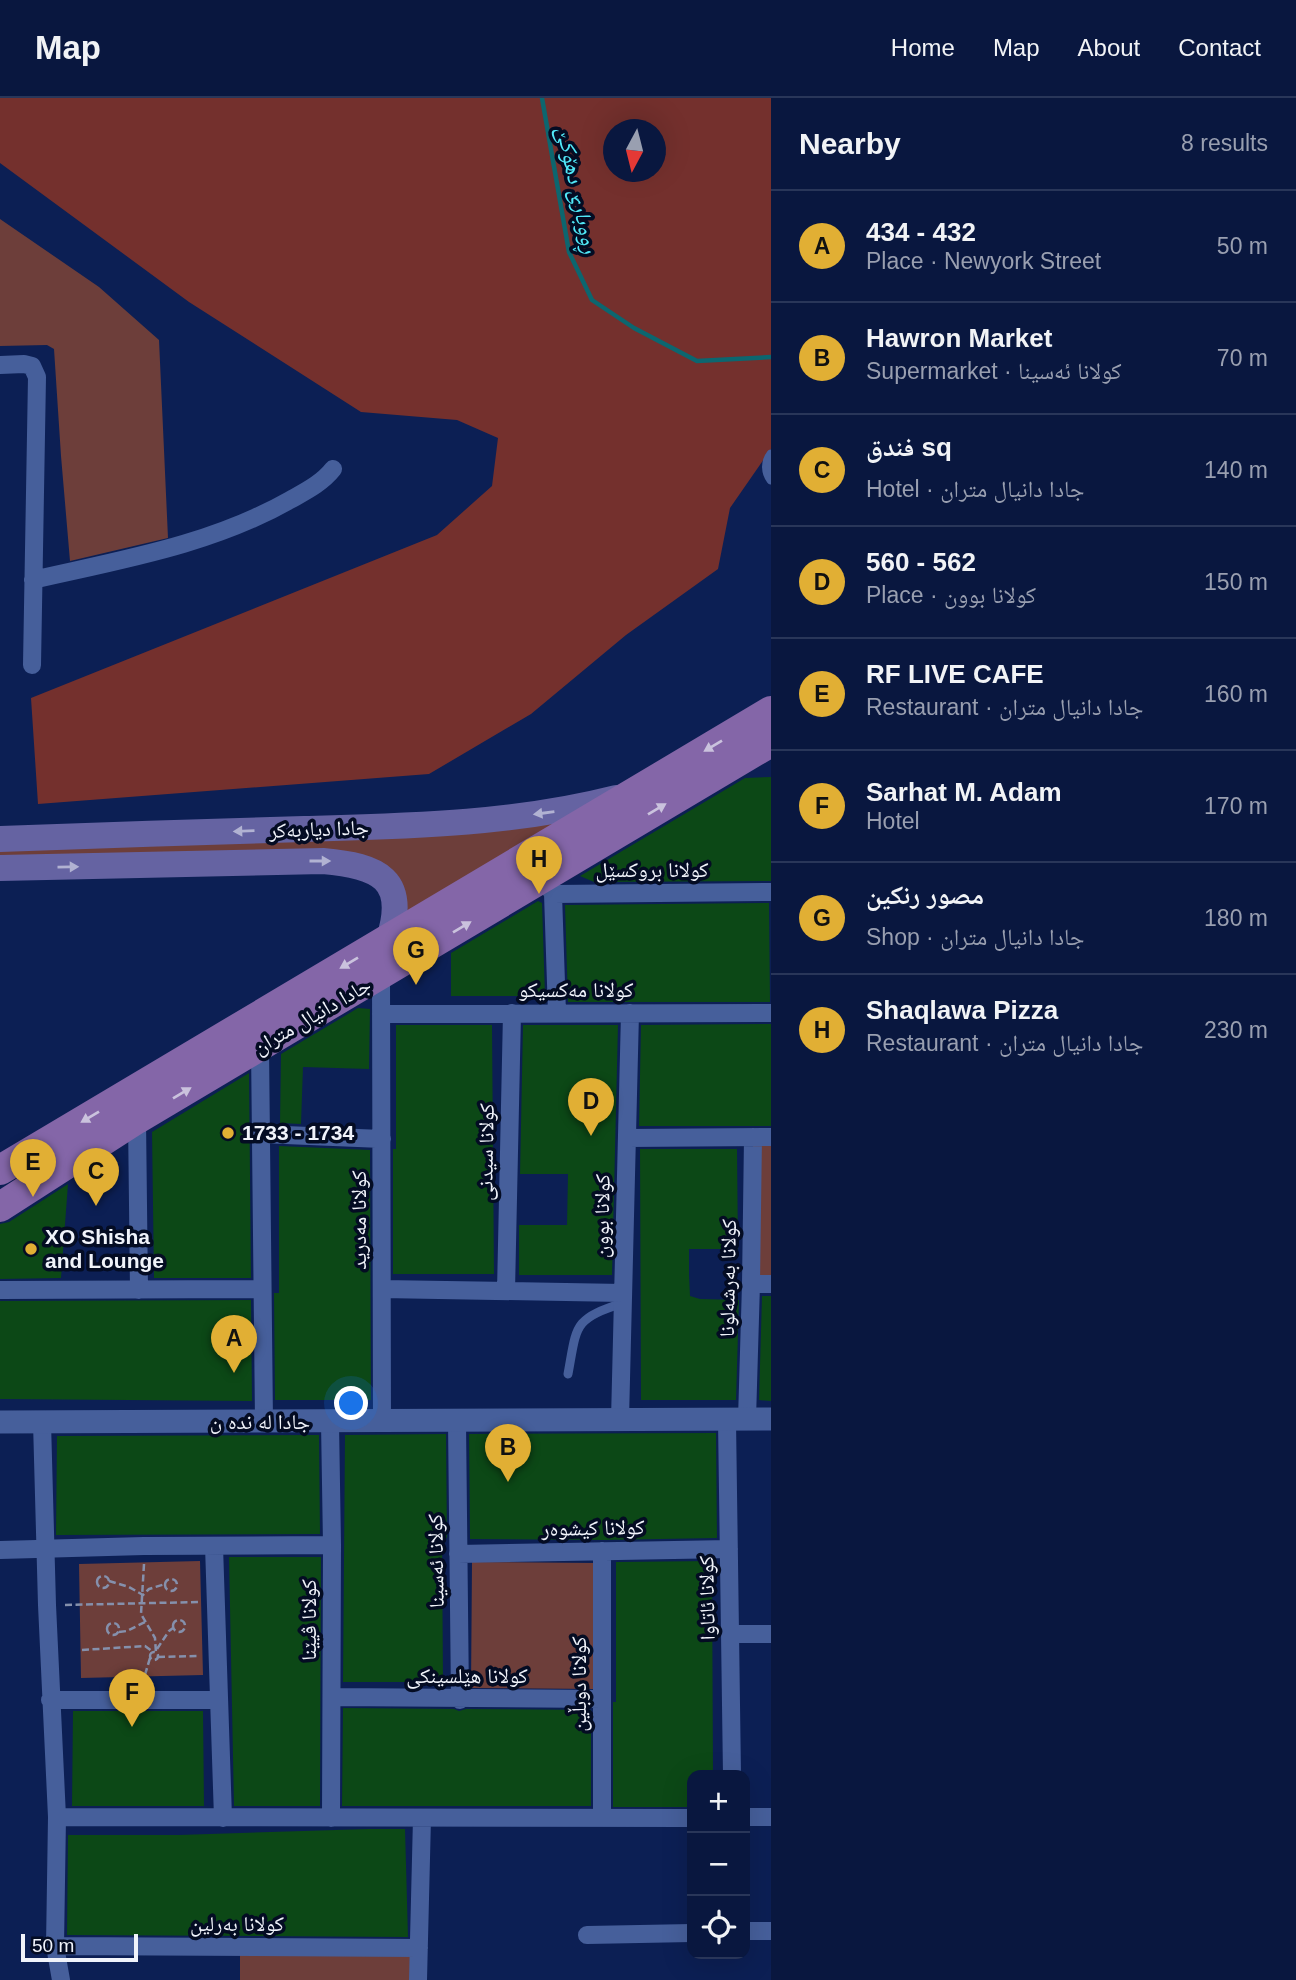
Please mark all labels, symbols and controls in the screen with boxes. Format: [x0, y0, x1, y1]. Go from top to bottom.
text: Map [35, 29, 101, 66]
text: Home [891, 34, 955, 61]
text: Map [993, 34, 1040, 61]
text: About [1078, 34, 1140, 61]
text: Contact [1178, 34, 1261, 61]
north arrow [603, 119, 666, 182]
water label: ڕووبارێ دهۆكێ [547, 124, 604, 257]
text: Nearby [799, 127, 901, 160]
text: 8 results [1181, 130, 1268, 156]
text: 434 - 432 [866, 217, 976, 247]
text: A [814, 233, 830, 259]
text: 50 m [1217, 233, 1268, 259]
text: Place · Newyork Street [866, 248, 1101, 274]
text: Hawron Market [866, 323, 1052, 353]
text: B [814, 345, 830, 371]
text: 70 m [1217, 345, 1268, 371]
text: Supermarket · كولانا ئەسینا [866, 358, 1122, 384]
text: فندق sq [866, 432, 952, 462]
text: C [814, 457, 830, 483]
text: 140 m [1204, 457, 1268, 483]
text: Hotel · جادا دانيال متران [866, 476, 1084, 502]
text: 560 - 562 [866, 547, 976, 577]
text: D [814, 569, 830, 595]
text: 150 m [1204, 569, 1268, 595]
text: Place · كولانا بوون [866, 582, 1036, 608]
text: RF LIVE CAFE [866, 659, 1044, 689]
text: E [814, 681, 830, 707]
text: 160 m [1204, 681, 1268, 707]
text: Restaurant · جادا دانيال متران [866, 694, 1143, 720]
one-way arrow [703, 740, 722, 753]
text: Sarhat M. Adam [866, 777, 1062, 807]
text: F [815, 793, 829, 819]
text: 170 m [1204, 793, 1268, 819]
one-way arrow [648, 803, 667, 815]
one-way arrow [533, 807, 555, 818]
text: Hotel [866, 808, 920, 834]
street label: جادا دیاربه‌كر [268, 815, 369, 842]
one-way arrow [233, 825, 255, 837]
pin: H [516, 836, 562, 894]
one-way arrow [309, 855, 331, 867]
street label: كولانا بروکسێل [595, 858, 709, 883]
one-way arrow [57, 861, 79, 872]
text: مصور رنكين [866, 880, 984, 910]
text: G [813, 905, 831, 931]
text: 180 m [1204, 905, 1268, 931]
one-way arrow [453, 920, 472, 933]
text: Shop · جادا دانيال متران [866, 924, 1085, 950]
pin: G [393, 927, 439, 985]
one-way arrow [339, 957, 358, 969]
street label: جادا دانيال متران [249, 973, 375, 1059]
street label: كولانا مەکسیکو [518, 978, 634, 1001]
text: Shaqlawa Pizza [866, 995, 1058, 1025]
text: H [814, 1017, 830, 1043]
text: 230 m [1204, 1017, 1268, 1043]
text: Restaurant · جادا دانيال متران [866, 1030, 1143, 1056]
pin: D [568, 1078, 614, 1136]
one-way arrow [173, 1086, 192, 1099]
street label: كولانا سيدنى [473, 1103, 500, 1201]
one-way arrow [81, 1111, 100, 1123]
place label: 1733 - 1734 [242, 1121, 354, 1144]
marker: 1733 - 1734 [220, 1125, 236, 1141]
pin: E [10, 1139, 56, 1197]
pin: C [73, 1148, 119, 1206]
street label: كولانا مه‌درید [347, 1170, 370, 1270]
street label: كولانا بوون [589, 1173, 615, 1258]
street label: كولانا به‌رشه‌لونا [715, 1218, 741, 1337]
place label: XO Shisha and Lounge [45, 1225, 164, 1272]
marker: XO Shisha and Lounge [23, 1241, 39, 1257]
pin: A [211, 1315, 257, 1373]
your location [334, 1386, 368, 1420]
street label: جادا له نده ن [210, 1410, 310, 1434]
pin: B [485, 1424, 531, 1482]
street label: كولانا ئەسینا [423, 1513, 448, 1608]
street label: كولانا كیشوه‌ر [540, 1515, 645, 1540]
street label: كولانا ئاتاوا [694, 1555, 719, 1641]
street label: كولانا ڤیێنا [297, 1579, 320, 1661]
street label: كولانا دوبڵین [567, 1636, 592, 1732]
street label: كولانا ھێلسینکی [406, 1664, 528, 1689]
pin: F [109, 1669, 155, 1727]
map controls [687, 1770, 750, 1959]
button: + [687, 1770, 750, 1833]
button: − [687, 1833, 750, 1896]
button: locate [687, 1896, 750, 1959]
street label: كولانا بەرلین [190, 1912, 284, 1937]
scale bar [21, 1931, 138, 1963]
text: 50 m [32, 1935, 74, 1956]

